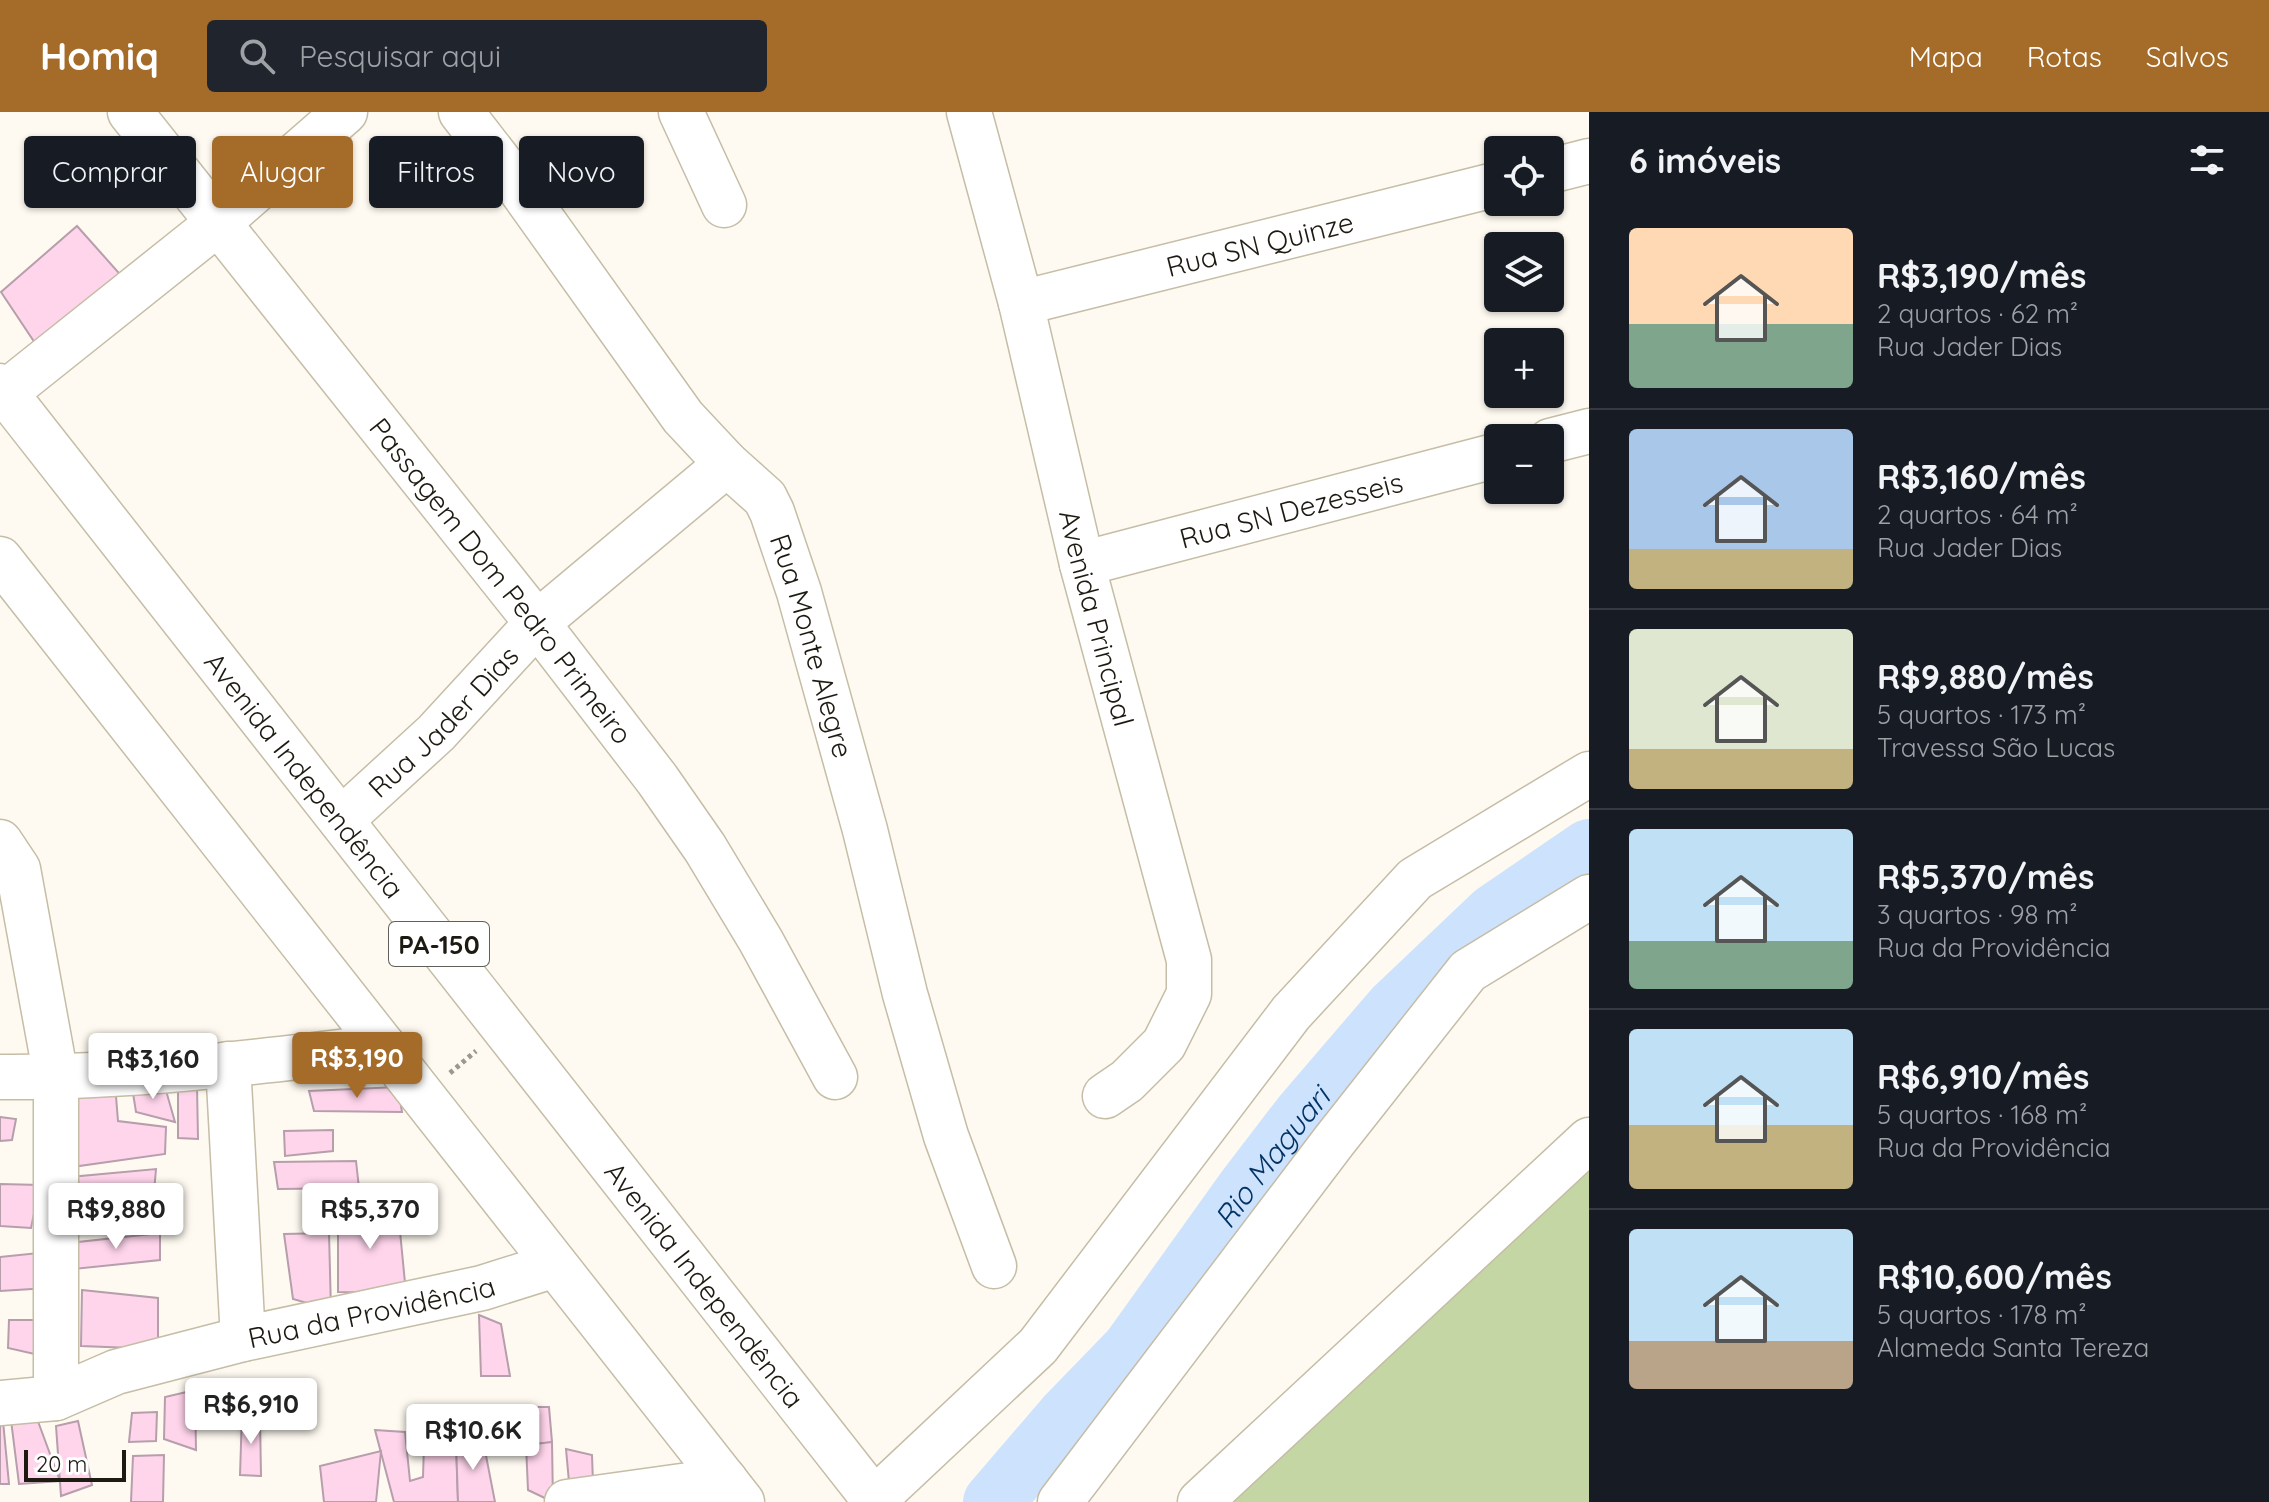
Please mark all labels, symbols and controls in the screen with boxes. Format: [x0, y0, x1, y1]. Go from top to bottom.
search box [207, 20, 767, 92]
text: Homiq [40, 32, 159, 80]
icon: search [235, 34, 279, 78]
text: Pesquisar aqui [299, 37, 501, 75]
text: Mapa [1909, 39, 1983, 74]
text: Rotas [2027, 39, 2102, 74]
text: Salvos [2146, 39, 2229, 74]
chip: Comprar [24, 136, 196, 208]
chip: Alugar [212, 136, 353, 208]
chip: Filtros [369, 136, 503, 208]
chip: Novo [519, 136, 644, 208]
map controls [1484, 136, 1564, 504]
button: locate [1484, 136, 1564, 216]
icon: filters [2185, 138, 2229, 182]
text: 6 imóveis [1629, 139, 1781, 182]
street label: Rua SN Quinze [1162, 203, 1357, 284]
button: layers [1484, 232, 1564, 312]
text: R$3,190/mês [1877, 254, 2086, 297]
icon: home [1693, 260, 1789, 356]
text: 2 quartos · 62 m² [1877, 297, 2078, 330]
button: + [1484, 328, 1564, 408]
text: Rua Jader Dias [1877, 330, 2062, 363]
street label: Passagem Dom Pedro Primeiro [363, 410, 641, 751]
button: − [1484, 424, 1564, 504]
text: R$3,160/mês [1877, 455, 2086, 498]
icon: home [1693, 461, 1789, 557]
street label: Rua SN Dezesseis [1176, 463, 1406, 555]
text: 2 quartos · 64 m² [1877, 498, 2078, 531]
street label: Avenida Principal [1052, 506, 1142, 730]
street label: Rua Monte Alegre [763, 529, 862, 762]
text: Rua Jader Dias [1877, 531, 2062, 564]
street label: Rua Jader Dias [360, 638, 525, 804]
street label: Avenida Independência [198, 645, 412, 905]
text: R$9,880/mês [1877, 655, 2094, 698]
icon: home [1693, 661, 1789, 757]
text: 5 quartos · 173 m² [1877, 698, 2086, 731]
text: Travessa São Lucas [1877, 731, 2115, 764]
text: R$5,370/mês [1877, 855, 2095, 898]
icon: home [1693, 861, 1789, 957]
text: 3 quartos · 98 m² [1877, 898, 2078, 931]
road number: PA-150 [389, 922, 489, 966]
text: Rua da Providência [1877, 931, 2111, 964]
pin: R$3,190 [283, 1032, 431, 1100]
pin: R$3,160 [79, 1033, 227, 1101]
text: R$3,190 [310, 1041, 404, 1074]
text: R$3,160 [106, 1042, 200, 1075]
text: R$6,910/mês [1877, 1055, 2089, 1098]
icon: home [1693, 1061, 1789, 1157]
water label: Rio Maguari [1206, 1076, 1340, 1235]
text: 5 quartos · 168 m² [1877, 1098, 2087, 1131]
text: Rua da Providência [1877, 1131, 2111, 1164]
street label: Avenida Independência [598, 1154, 812, 1414]
pin: R$9,880 [42, 1183, 190, 1251]
pin: R$5,370 [296, 1183, 444, 1251]
text: R$9,880 [66, 1192, 166, 1225]
text: R$5,370 [320, 1192, 420, 1225]
text: R$10,600/mês [1877, 1255, 2112, 1298]
icon: home [1693, 1261, 1789, 1357]
street label: Rua da Providência [245, 1268, 499, 1355]
text: 5 quartos · 178 m² [1877, 1298, 2086, 1331]
text: Alameda Santa Tereza [1877, 1331, 2149, 1364]
pin: R$6,910 [177, 1378, 325, 1446]
text: R$6,910 [203, 1387, 299, 1420]
pin: R$10.6K [399, 1404, 547, 1472]
text: R$10.6K [424, 1413, 522, 1446]
scale bar [24, 1446, 126, 1482]
text: 20 m [36, 1450, 87, 1478]

